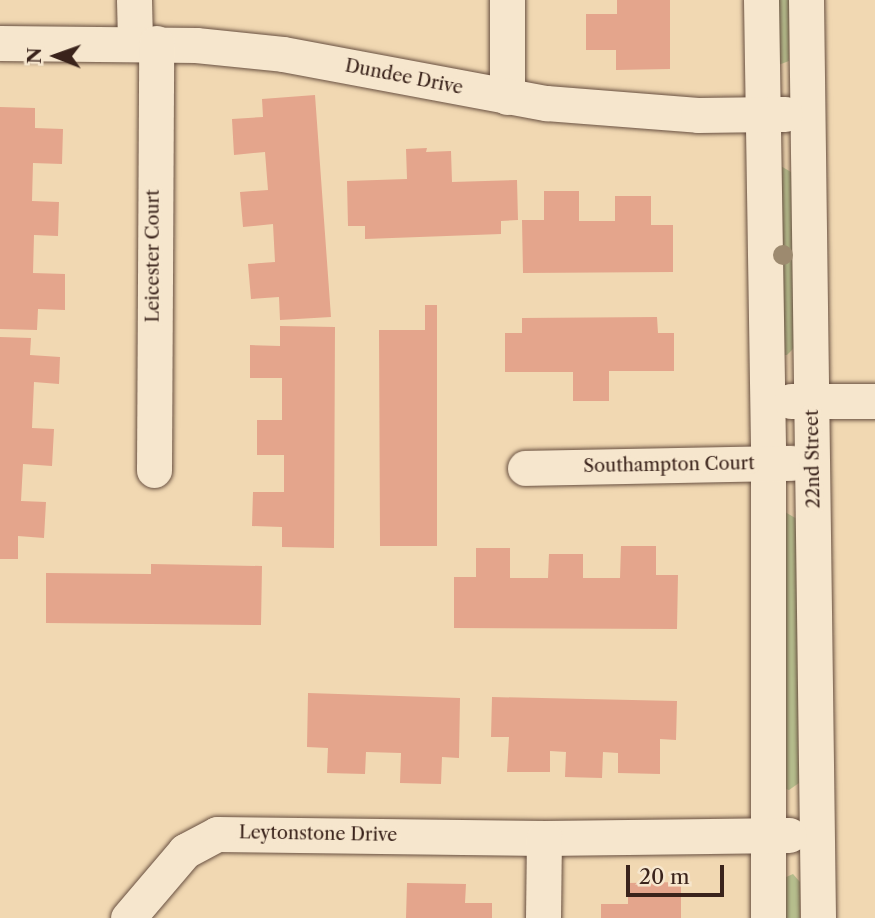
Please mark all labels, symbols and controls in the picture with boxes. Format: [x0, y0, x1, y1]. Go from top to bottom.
north arrow [21, 21, 91, 91]
text: N [23, 47, 46, 64]
street label: Dundee Drive [343, 55, 465, 99]
street label: Leicester Court [142, 189, 164, 323]
street label: 22nd Street [801, 409, 825, 509]
street label: Southampton Court [583, 453, 755, 477]
street label: Leytonstone Drive [239, 822, 397, 846]
scale bar [630, 852, 728, 896]
text: 20 m [639, 864, 690, 889]

